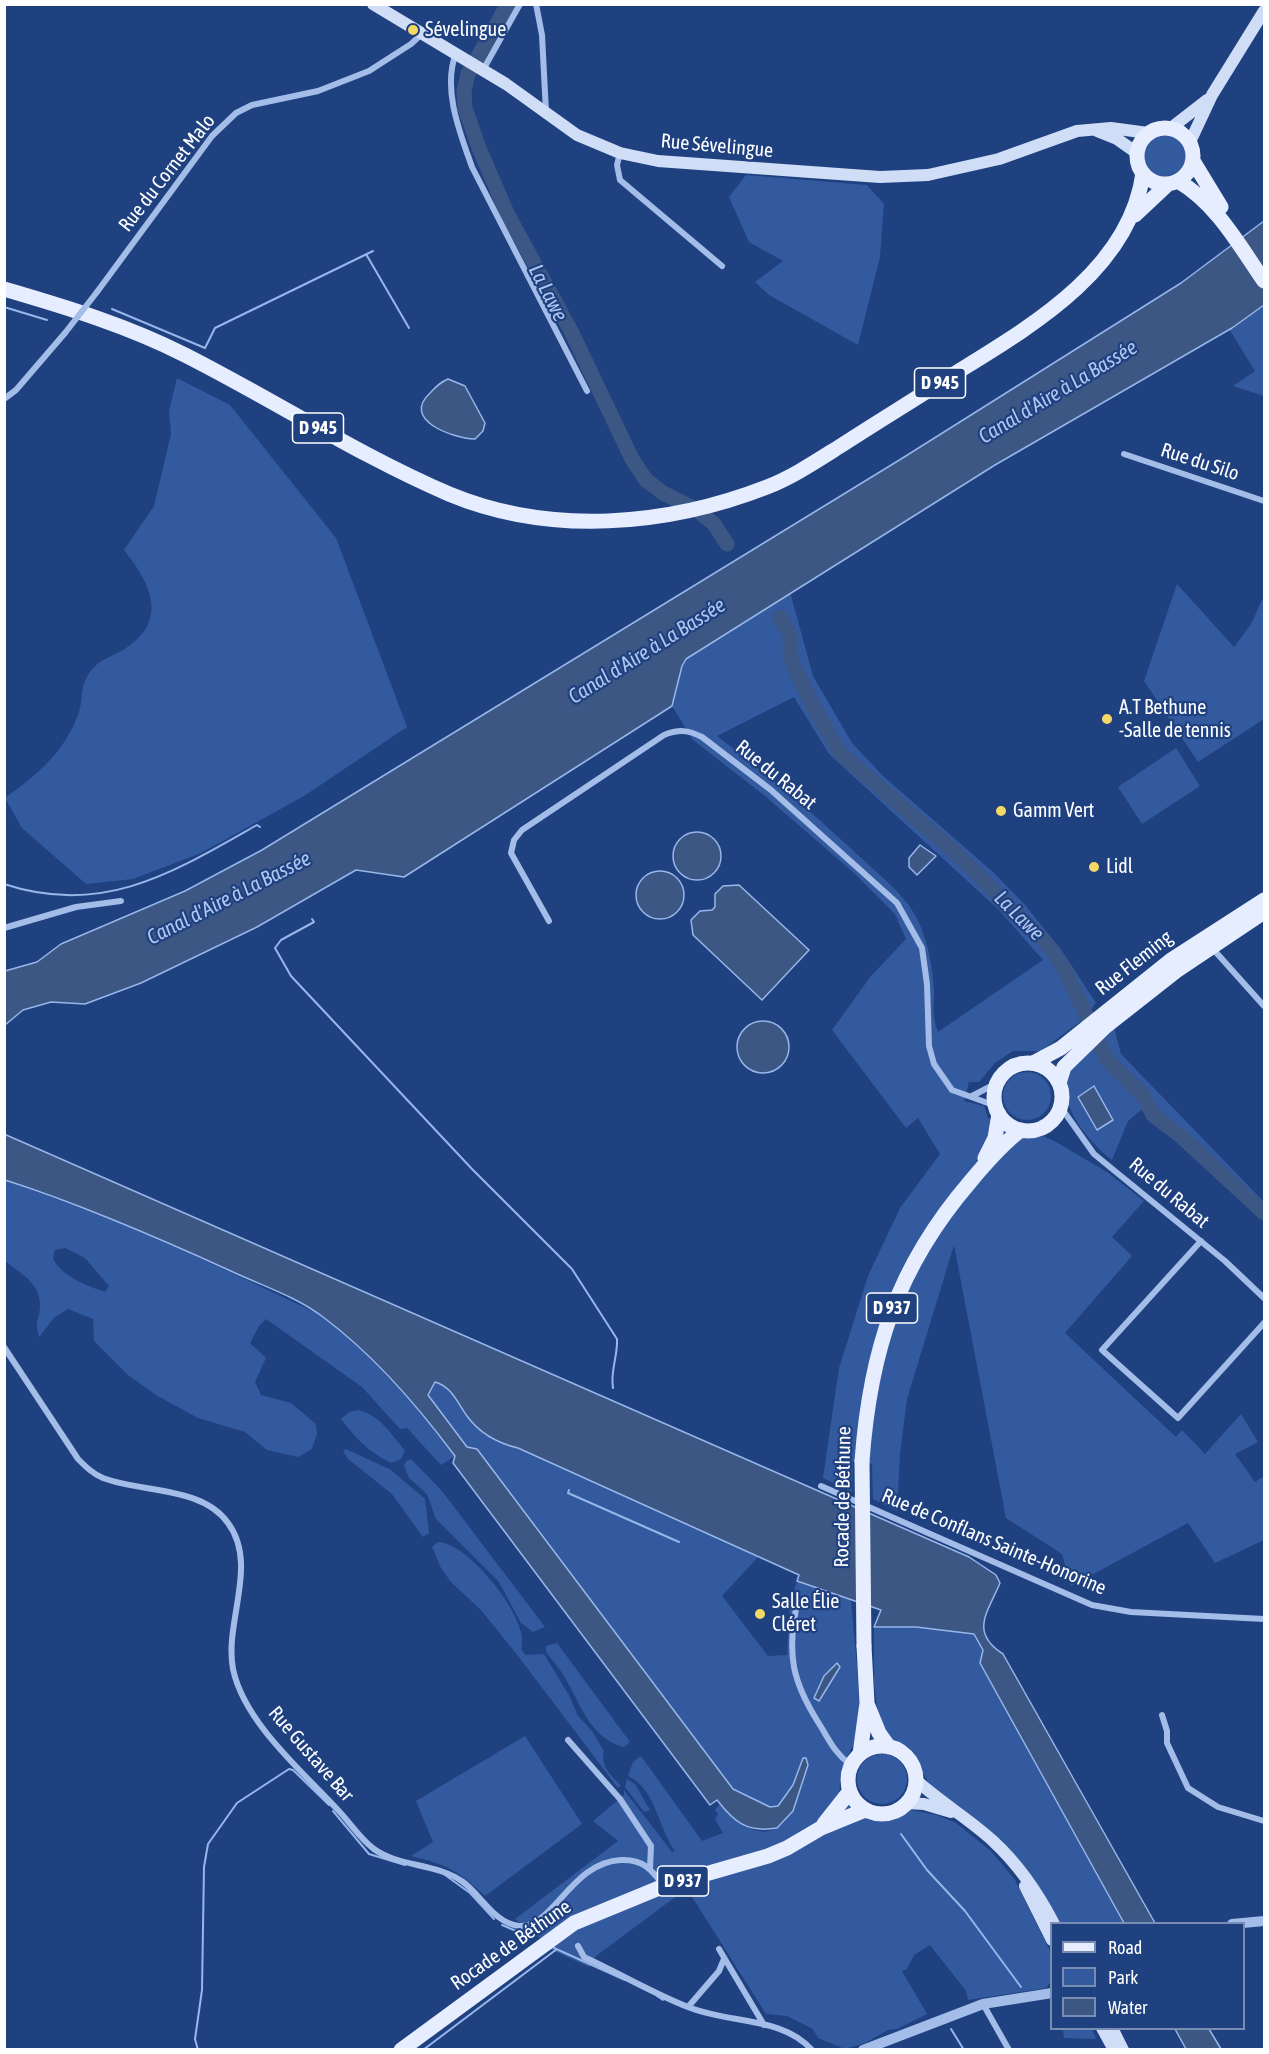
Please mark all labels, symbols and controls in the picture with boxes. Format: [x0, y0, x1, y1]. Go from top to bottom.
place label: Sévelingue [425, 18, 506, 42]
marker: Sévelingue [406, 23, 420, 37]
street label: Rue du Cornet Malo [114, 110, 220, 236]
street label: Rue Sévelingue [660, 129, 774, 163]
water label: La Lawe [523, 260, 573, 326]
water label: Canal d'Aire à La Bassée [974, 335, 1142, 449]
road number: D 945 [914, 368, 966, 398]
road number: D 945 [292, 413, 344, 443]
street label: Rue du Silo [1158, 438, 1242, 486]
water label: Canal d'Aire à La Bassée [564, 592, 730, 710]
place label: A.T Bethune -Salle de tennis [1119, 696, 1231, 743]
marker: A.T Bethune -Salle de tennis [1100, 712, 1114, 726]
street label: Rue du Rabat [731, 735, 821, 815]
place label: Gamm Vert [1013, 799, 1094, 823]
marker: Gamm Vert [994, 804, 1008, 818]
water label: Canal d'Aire à La Bassée [143, 846, 315, 950]
place label: Lidl [1106, 855, 1133, 879]
marker: Lidl [1087, 860, 1101, 874]
water label: La Lawe [989, 886, 1049, 946]
street label: Rue Fleming [1091, 926, 1177, 1000]
street label: Rue du Rabat [1124, 1153, 1214, 1233]
road number: D 937 [866, 1293, 918, 1323]
street label: Rocade de Béthune [830, 1426, 856, 1568]
street label: Rue de Conflans Sainte-Honorine [878, 1484, 1110, 1600]
place label: Salle Élie Cléret [772, 1590, 839, 1637]
marker: Salle Élie Cléret [753, 1607, 767, 1621]
street label: Rue Gustave Bar [263, 1701, 359, 1807]
road number: D 937 [658, 1866, 708, 1896]
street label: Rocade de Béthune [446, 1895, 576, 1995]
legend [1050, 1922, 1245, 2030]
text: Road [1108, 1937, 1142, 1958]
text: Park [1108, 1967, 1138, 1988]
text: Water [1108, 1997, 1147, 2018]

